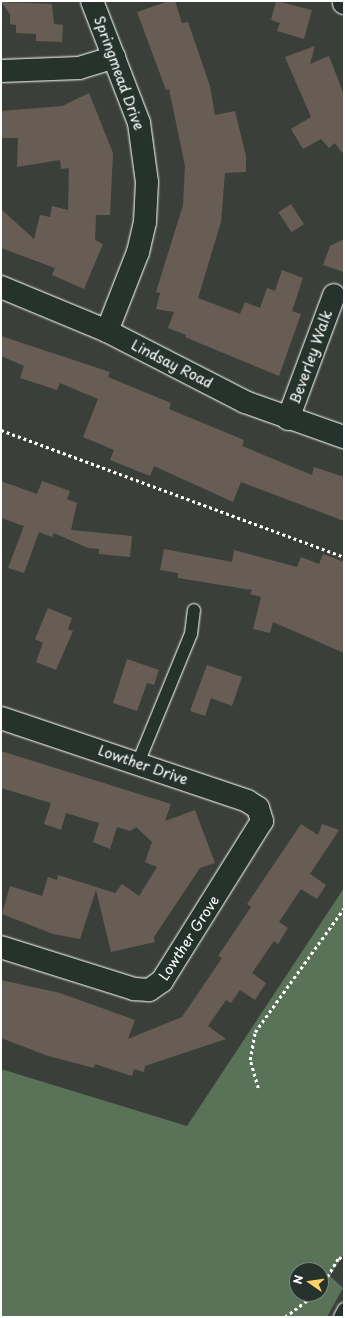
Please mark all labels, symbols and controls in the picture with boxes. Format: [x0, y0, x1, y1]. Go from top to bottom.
street label: Springmead Drive [90, 13, 148, 133]
street label: Beverley Walk [286, 308, 336, 406]
street label: Lindsay Road [128, 336, 216, 392]
street label: Lowther Drive [96, 742, 190, 788]
street label: Lowther Grove [155, 892, 223, 984]
north arrow [289, 1262, 329, 1302]
text: N [289, 1273, 307, 1286]

